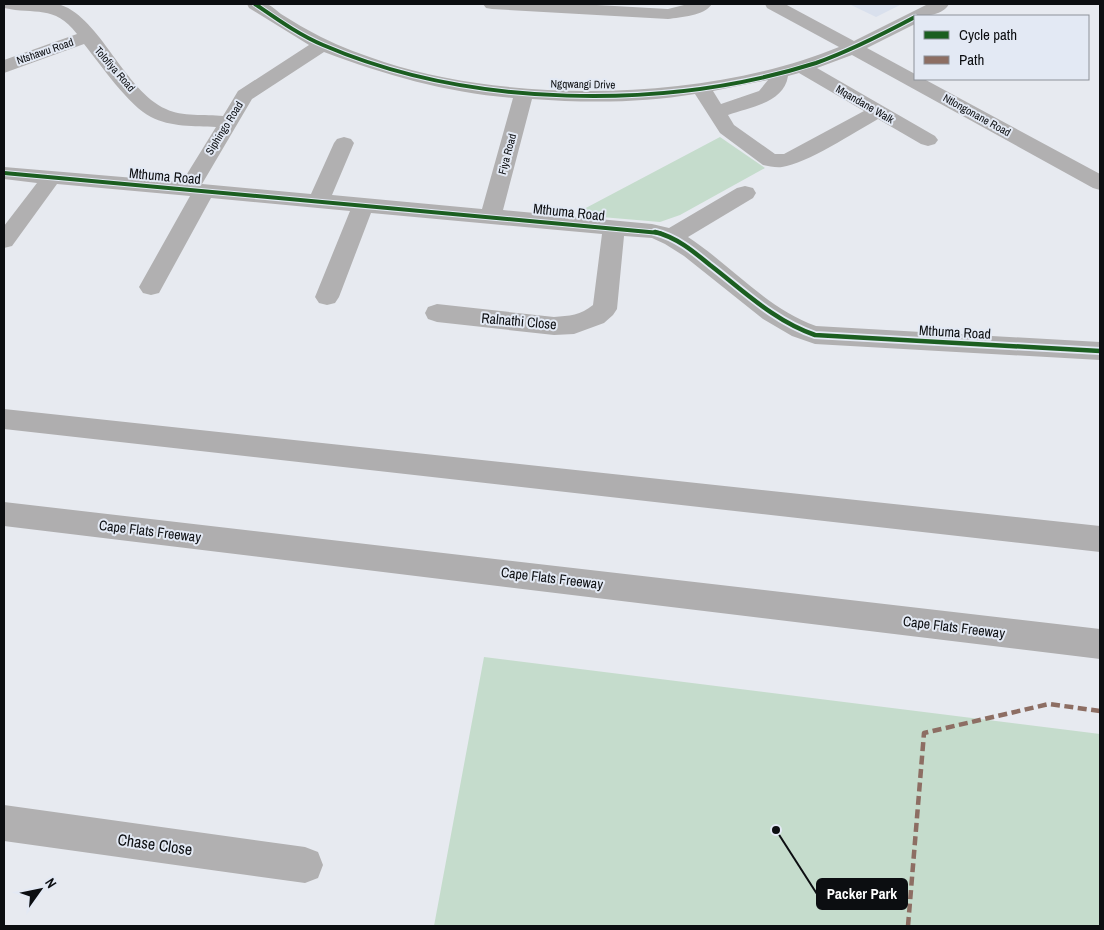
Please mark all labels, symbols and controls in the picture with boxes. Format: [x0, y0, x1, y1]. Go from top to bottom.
legend [914, 15, 1089, 80]
text: Cycle path [959, 24, 1017, 45]
street label: Ntshawu Road [15, 35, 75, 67]
street label: Tolofiya Road [92, 44, 138, 94]
text: Path [959, 49, 984, 70]
street label: Ngqwangi Drive [551, 76, 615, 92]
street label: Mqandane Walk [833, 82, 897, 127]
street label: Ntlongonane Road [941, 91, 1013, 139]
street label: Siphingo Road [202, 99, 246, 157]
street label: Fiya Road [495, 132, 519, 176]
street label: Mthuma Road [128, 164, 202, 188]
street label: Mthuma Road [532, 199, 606, 225]
street label: Ralnathi Close [481, 309, 557, 333]
street label: Mthuma Road [919, 321, 991, 343]
street label: Cape Flats Freeway [98, 516, 202, 546]
street label: Cape Flats Freeway [500, 563, 604, 593]
street label: Cape Flats Freeway [902, 612, 1006, 642]
street label: Chase Close [116, 828, 194, 860]
north arrow [15, 865, 65, 915]
text: N [41, 875, 61, 891]
callout: Packer Park [817, 879, 907, 909]
text: Packer Park [827, 883, 897, 904]

